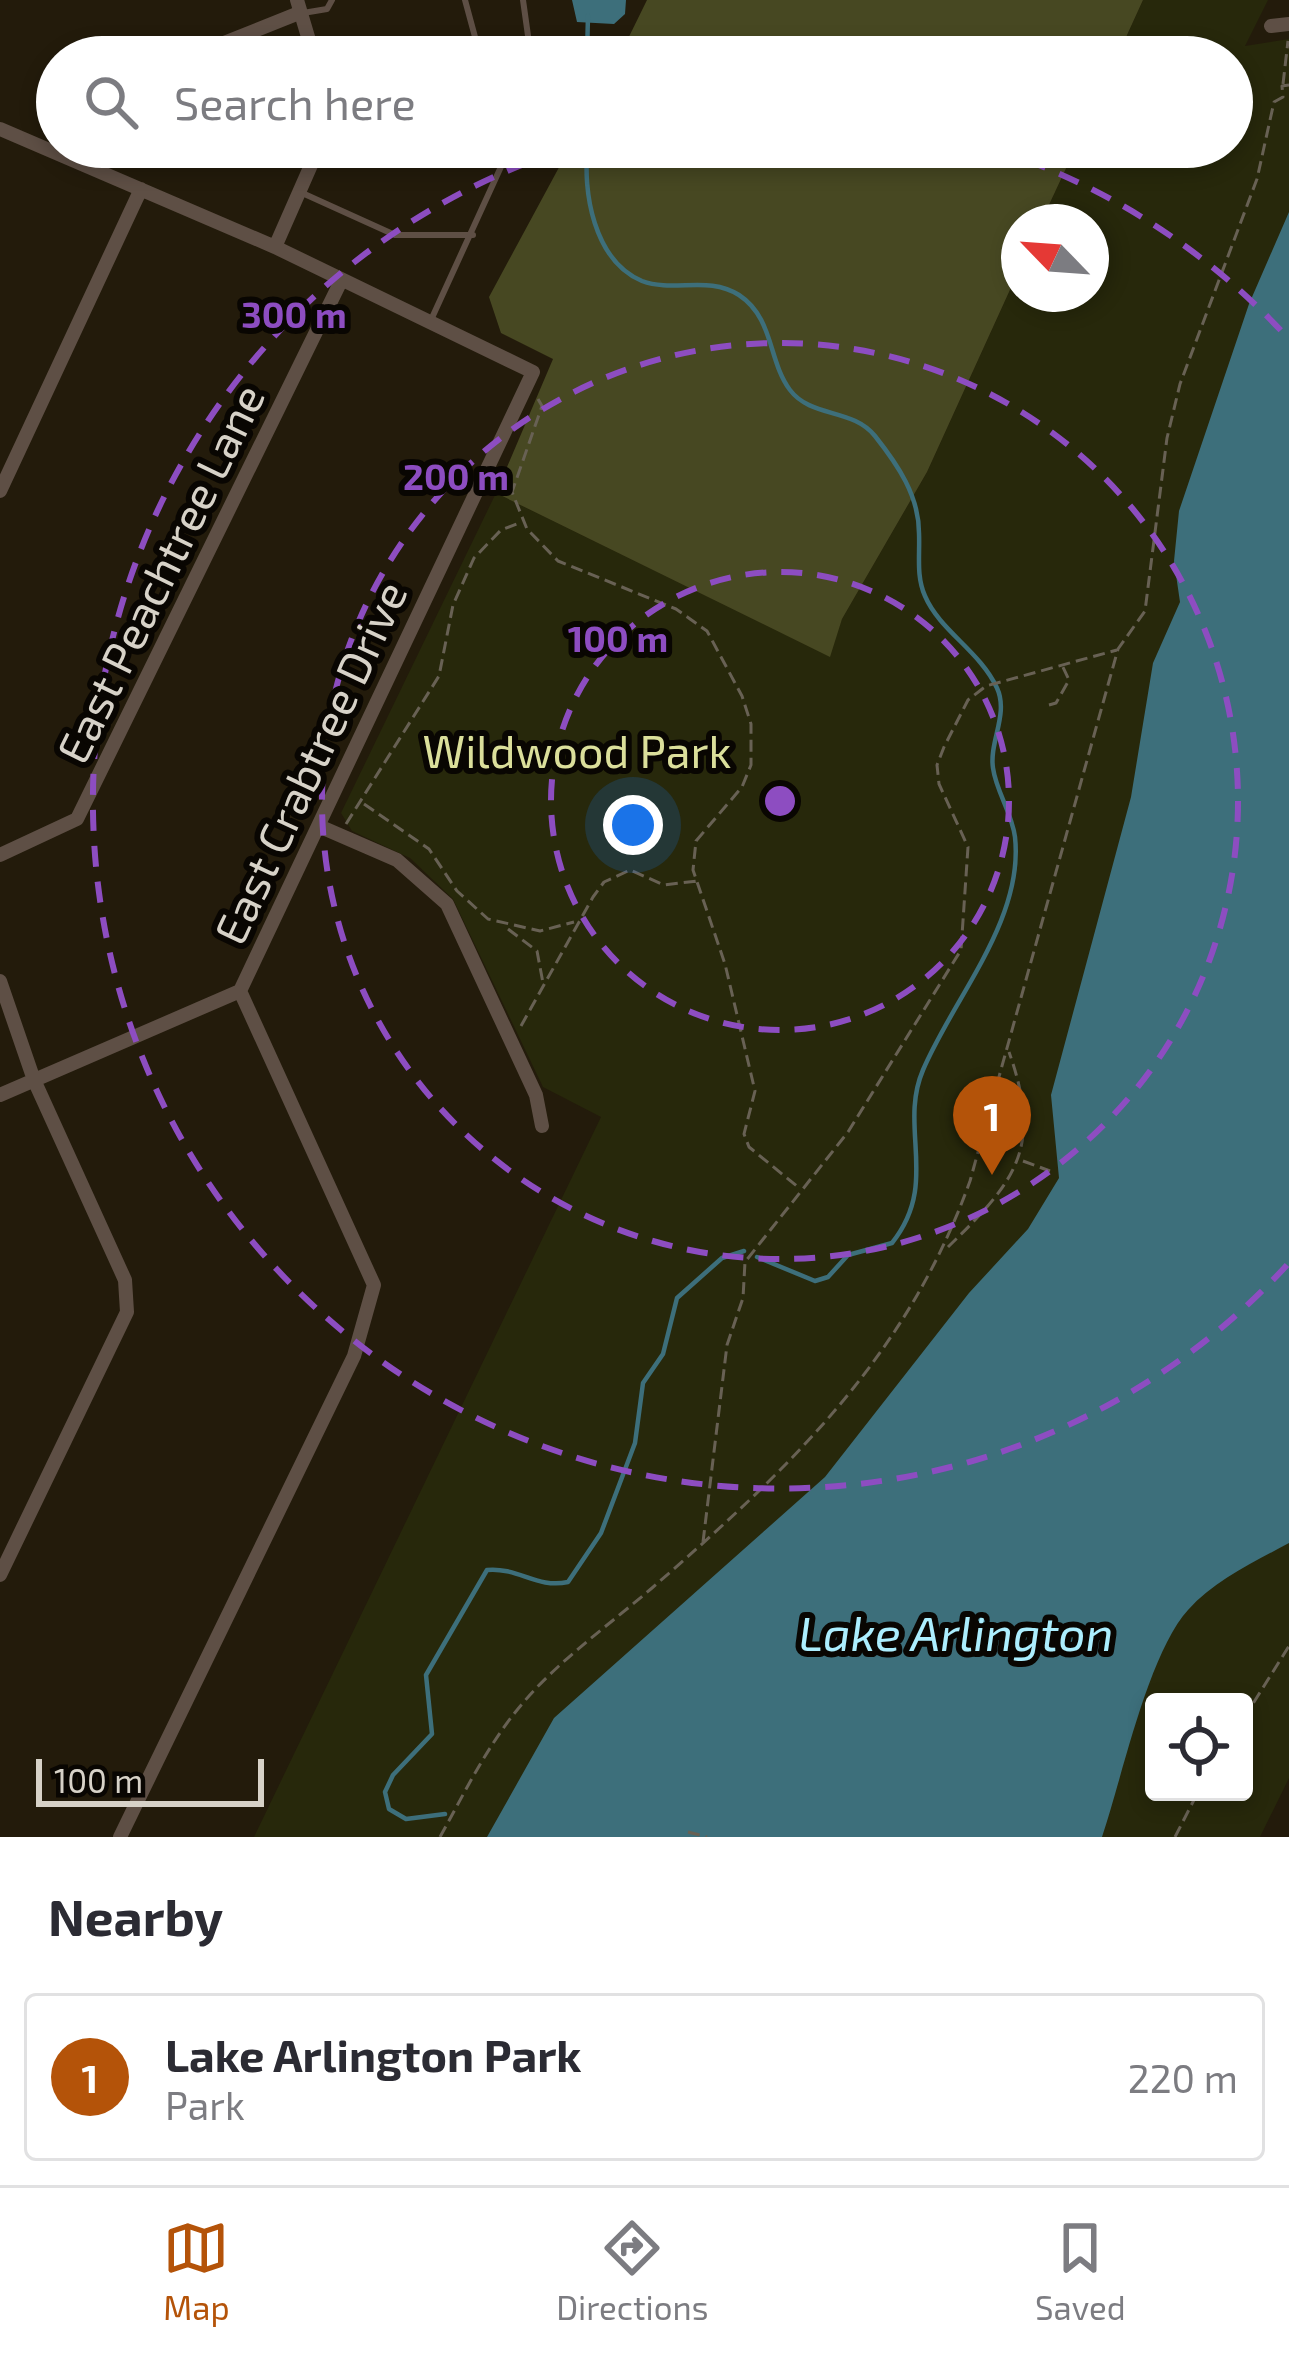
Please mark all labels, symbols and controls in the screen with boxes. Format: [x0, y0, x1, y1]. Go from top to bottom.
search box [36, 36, 1253, 168]
icon: search [78, 69, 144, 135]
text: Search here [174, 75, 416, 129]
north arrow [1001, 204, 1109, 312]
text: 300 m [241, 292, 347, 335]
street label: East Peachtree Lane [44, 375, 274, 771]
text: 200 m [403, 454, 509, 497]
street label: East Crabtree Drive [201, 572, 417, 952]
text: 100 m [568, 616, 668, 659]
park label: Wildwood Park [423, 723, 732, 777]
centre of rings [759, 780, 801, 822]
your location [603, 795, 663, 855]
pin: 1 [953, 1076, 1031, 1175]
water label: Lake Arlington [799, 1603, 1113, 1661]
map controls [1145, 1693, 1253, 1801]
button: locate [1145, 1693, 1253, 1801]
scale bar [36, 1753, 264, 1806]
text: 100 m [54, 1760, 143, 1800]
text: Nearby [48, 1885, 223, 1946]
text: Lake Arlington Park [165, 2027, 582, 2081]
text: 1 [82, 2054, 98, 2101]
text: 220 m [1128, 2054, 1238, 2101]
text: Park [165, 2081, 245, 2128]
tab: Map [163, 2215, 230, 2327]
tab: Directions [556, 2215, 708, 2327]
tab: Saved [1035, 2215, 1126, 2327]

